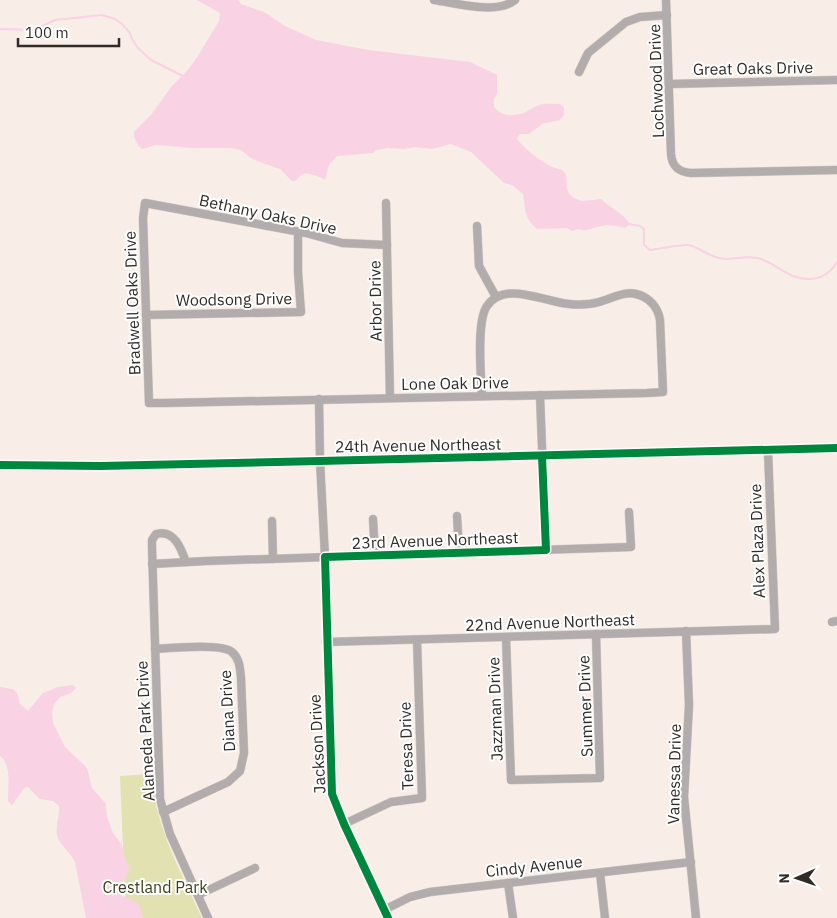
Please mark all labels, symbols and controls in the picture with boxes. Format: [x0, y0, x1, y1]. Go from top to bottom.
scale bar [18, 15, 119, 47]
text: 100 m [25, 23, 69, 42]
street label: Lochwood Drive [644, 23, 668, 138]
street label: Great Oaks Drive [693, 57, 814, 79]
street label: Bethany Oaks Drive [197, 190, 339, 238]
street label: Bradwell Oaks Drive [119, 230, 145, 375]
street label: Arbor Drive [364, 260, 386, 342]
street label: Woodsong Drive [176, 288, 293, 310]
street label: Lone Oak Drive [401, 372, 509, 394]
street label: 24th Avenue Northeast [335, 434, 501, 456]
street label: Alex Plaza Drive [745, 483, 769, 599]
street label: 23rd Avenue Northeast [351, 527, 519, 553]
street label: 22nd Avenue Northeast [465, 609, 635, 635]
street label: Summer Drive [573, 655, 597, 757]
street label: Jazzman Drive [483, 656, 507, 761]
street label: Alameda Park Drive [131, 660, 159, 802]
street label: Diana Drive [215, 669, 239, 752]
street label: Jackson Drive [304, 693, 330, 794]
street label: Teresa Drive [394, 701, 418, 791]
street label: Vanessa Drive [663, 723, 685, 824]
street label: Cindy Avenue [484, 851, 584, 881]
north arrow [772, 853, 822, 903]
text: N [775, 873, 793, 884]
park label: Crestland Park [102, 877, 208, 897]

